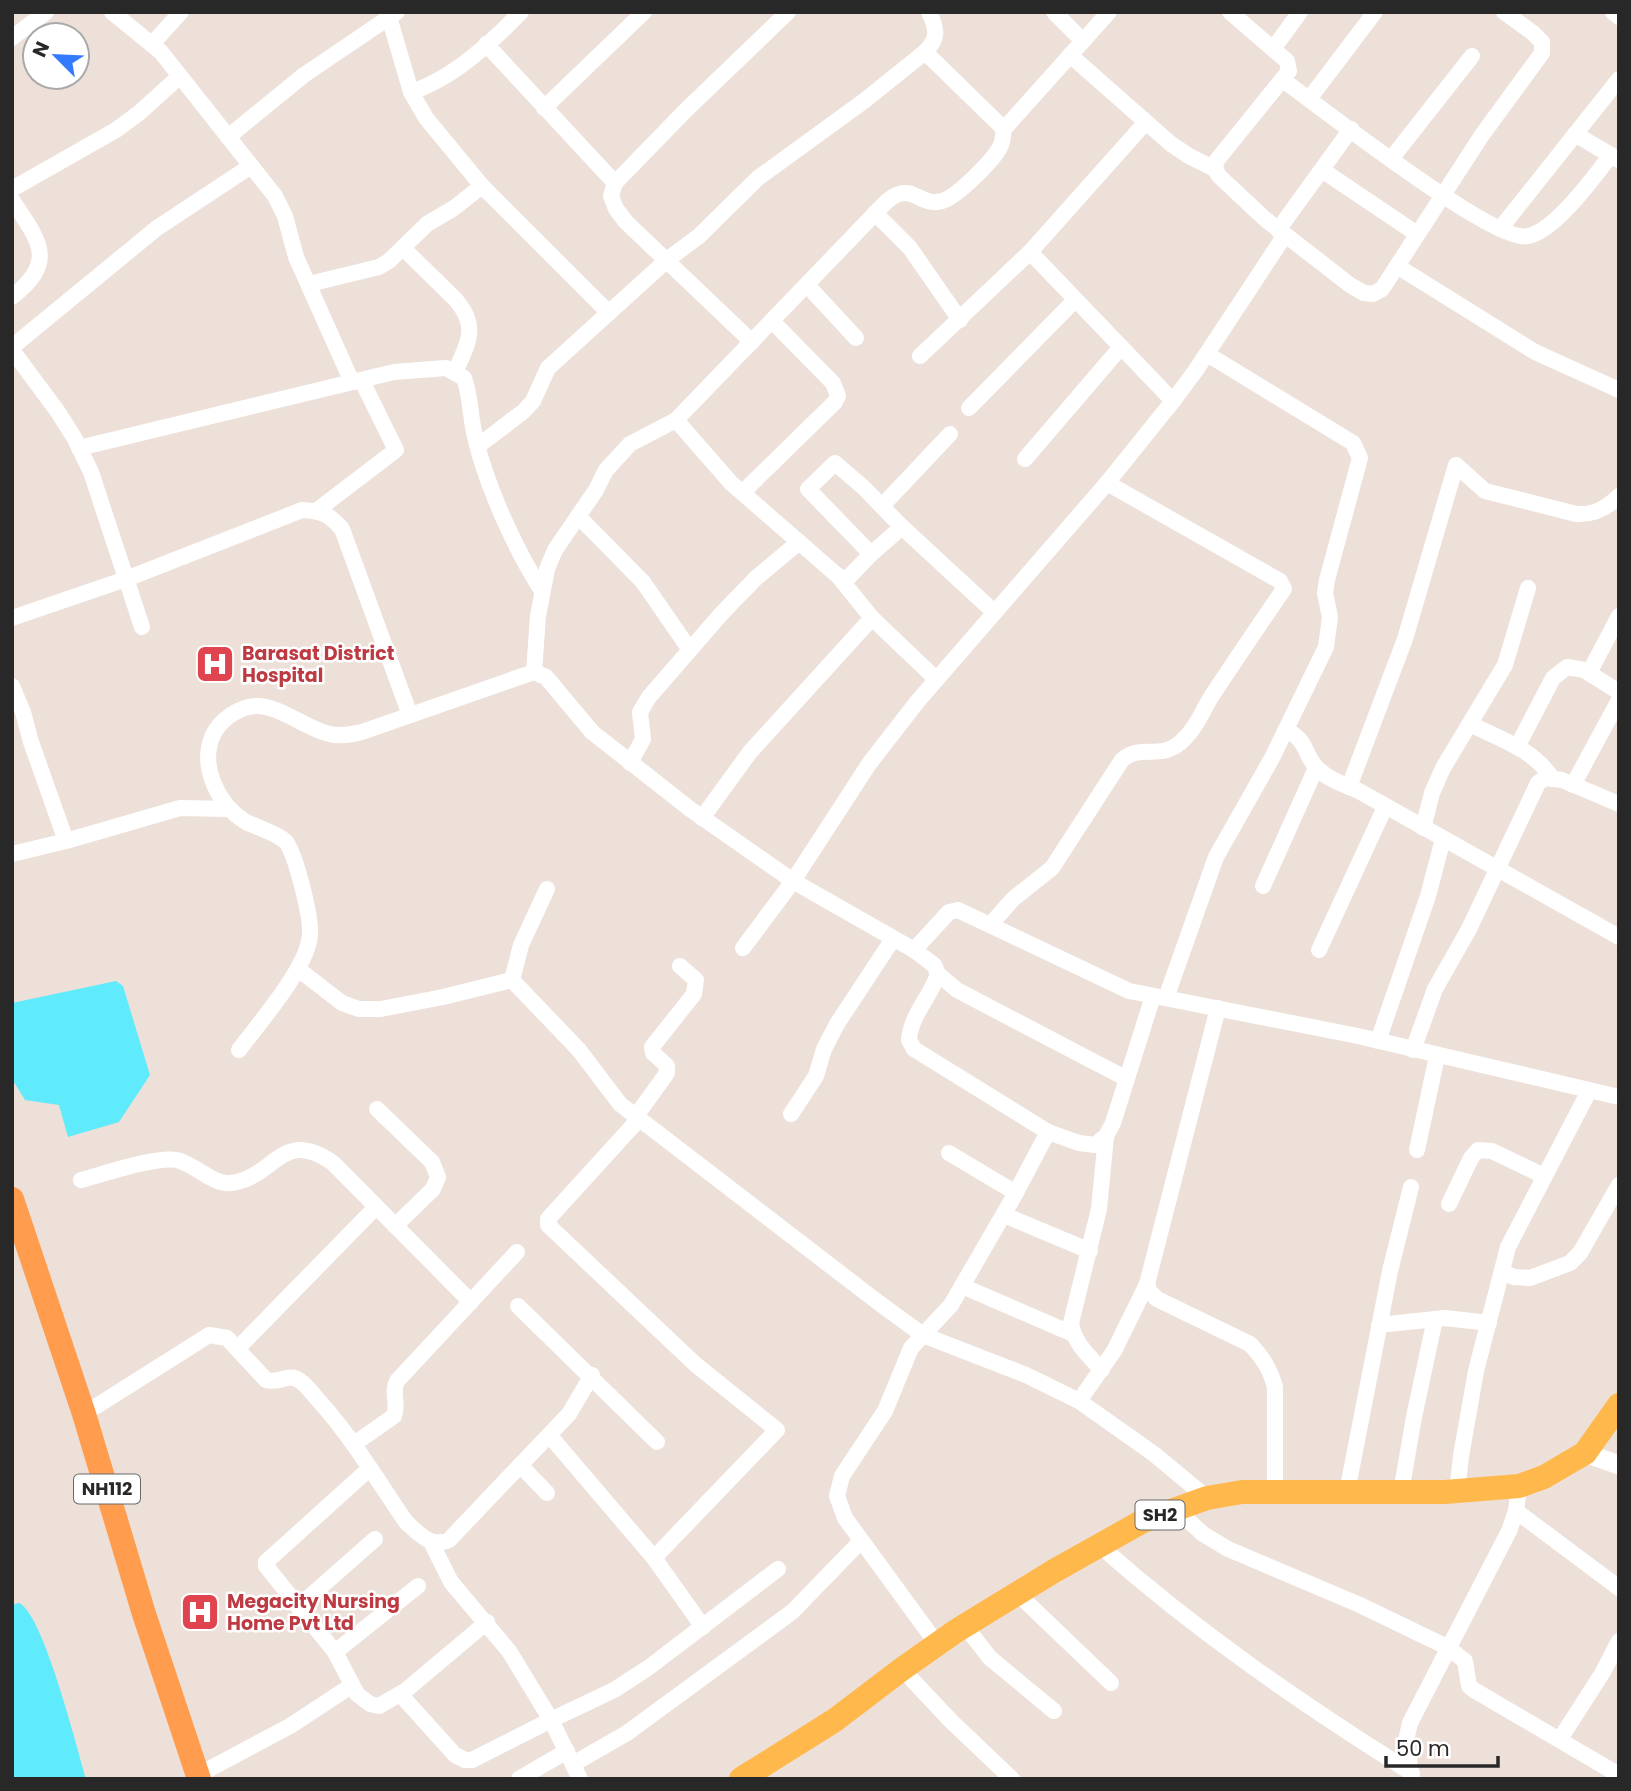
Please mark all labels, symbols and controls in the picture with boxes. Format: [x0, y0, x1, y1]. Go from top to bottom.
north arrow [21, 21, 91, 91]
text: N [26, 37, 56, 61]
place label: Barasat District Hospital [242, 640, 395, 689]
hospital icon: Barasat District Hospital [194, 643, 236, 685]
road number: NH112 [74, 1474, 140, 1504]
road number: SH2 [1136, 1500, 1184, 1530]
place label: Megacity Nursing Home Pvt Ltd [227, 1588, 400, 1637]
hospital icon: Megacity Nursing Home Pvt Ltd [179, 1591, 221, 1633]
scale bar [1386, 1724, 1498, 1768]
text: 50 m [1396, 1734, 1450, 1763]

